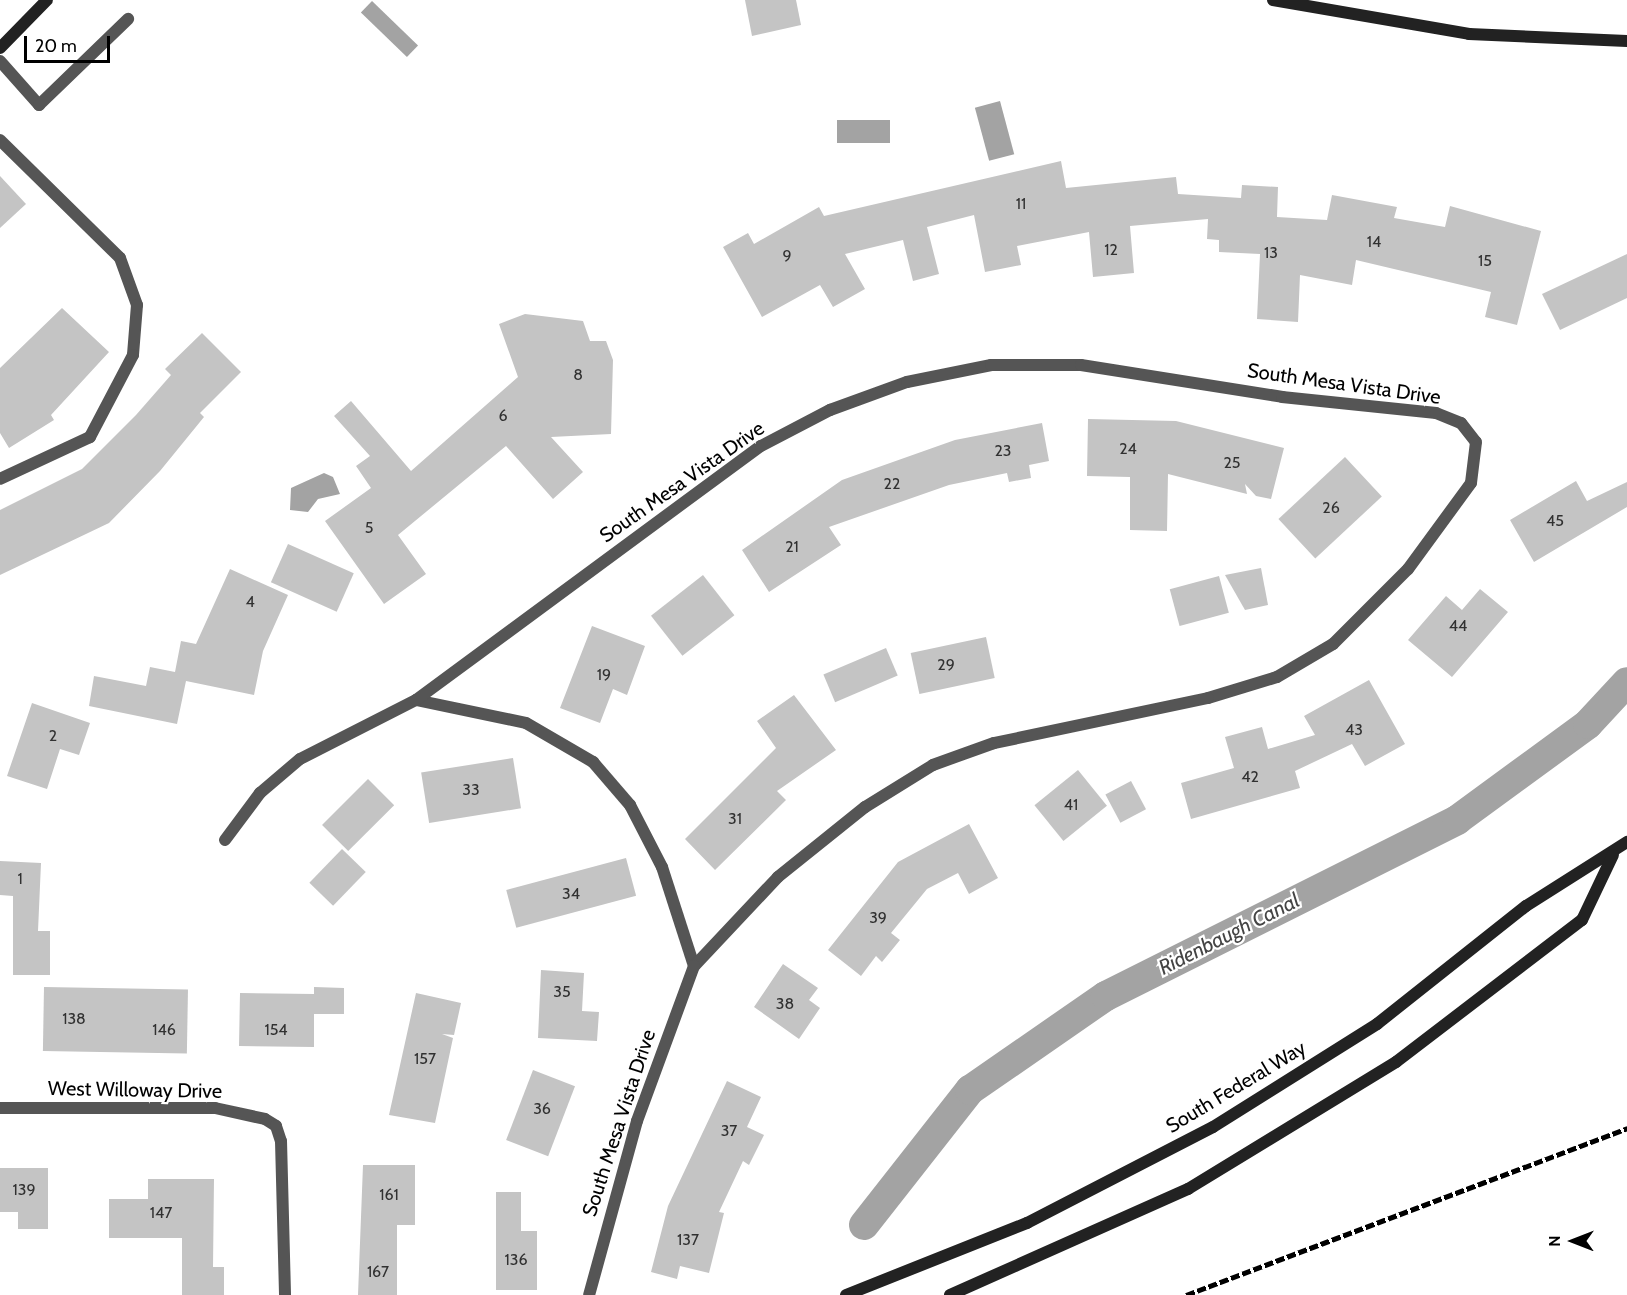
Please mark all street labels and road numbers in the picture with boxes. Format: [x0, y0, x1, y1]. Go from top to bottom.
street label: South Mesa Vista Drive [1246, 359, 1442, 409]
street label: South Mesa Vista Drive [595, 416, 769, 548]
street label: South Mesa Vista Drive [577, 1026, 661, 1220]
street label: South Federal Way [1162, 1036, 1310, 1138]
street label: West Willoway Drive [48, 1076, 222, 1104]

